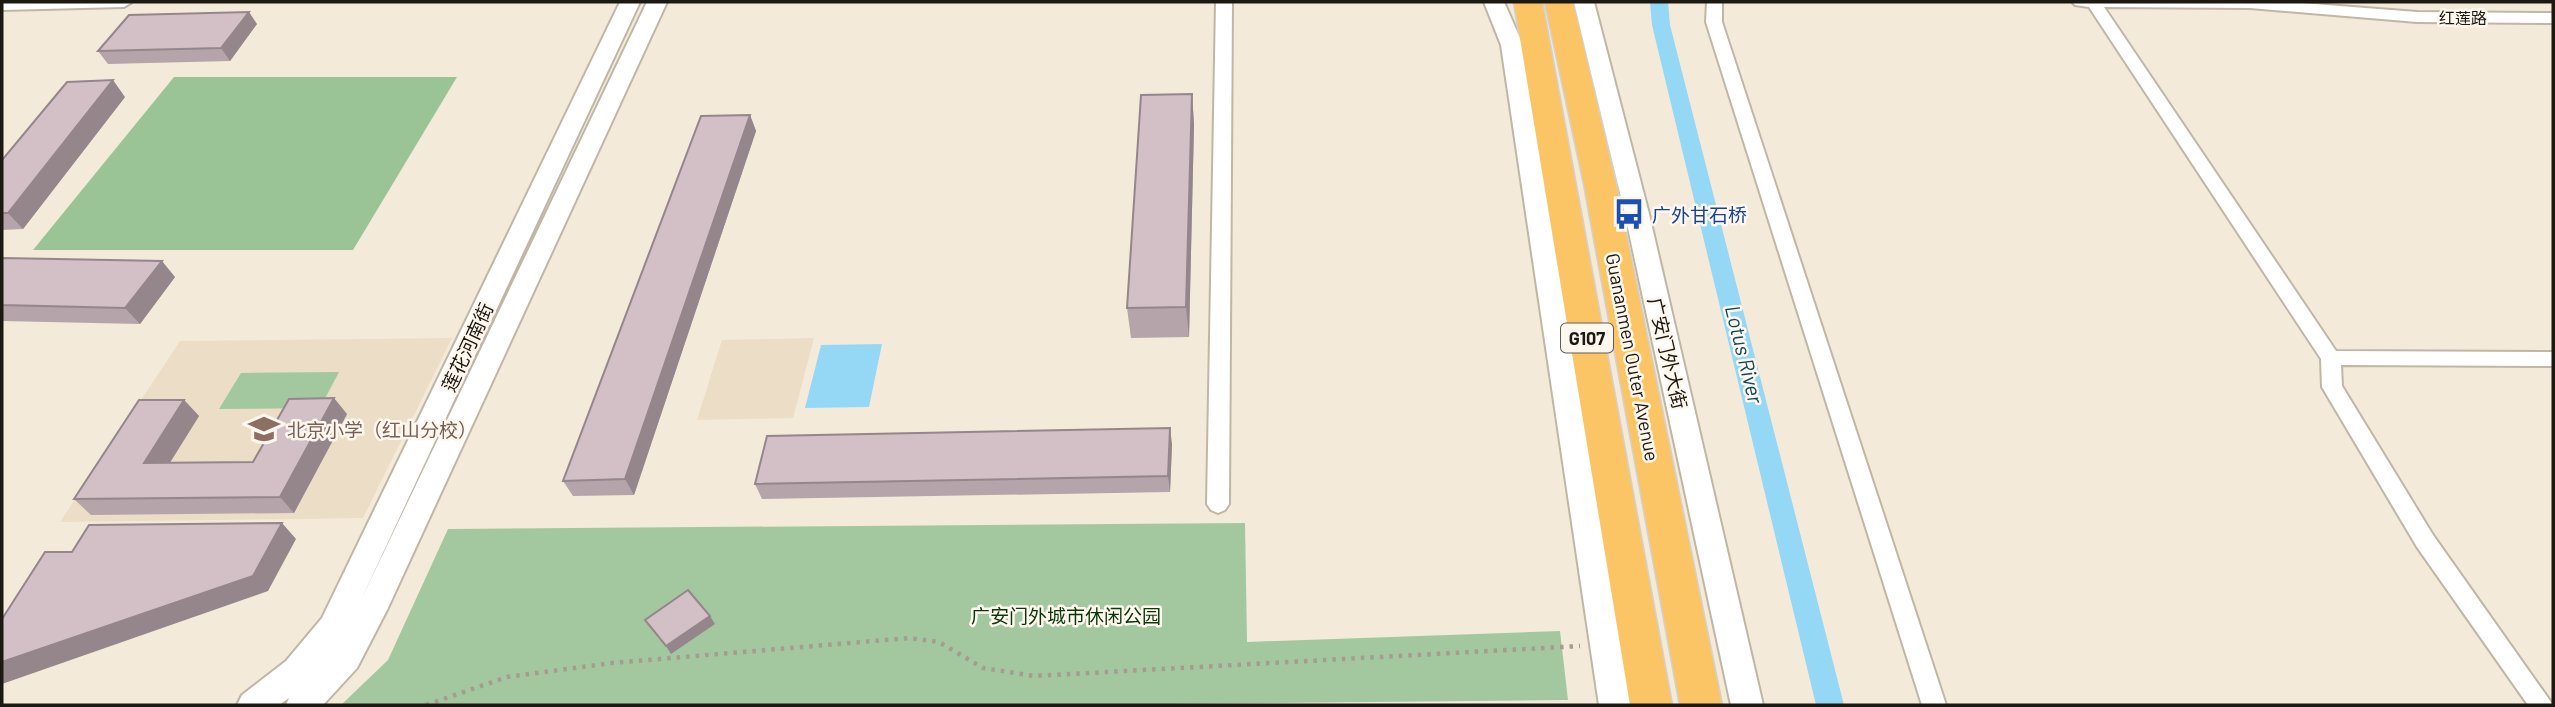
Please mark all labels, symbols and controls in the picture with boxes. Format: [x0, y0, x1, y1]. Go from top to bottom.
street label: 红莲路 [2439, 8, 2487, 27]
bus stop icon: 广外甘石桥 [1612, 197, 1646, 231]
place label: 广外甘石桥 [1652, 203, 1747, 226]
street label: Guananmen Outer Avenue [1602, 251, 1664, 463]
street label: 广安门外大街 [1644, 295, 1692, 411]
street label: 莲花河南街 [436, 299, 498, 395]
water label: Lotus River [1721, 302, 1769, 406]
road number: G107 [1561, 324, 1613, 352]
school or university icon: 北京小学（红山分校） [247, 412, 281, 446]
place label: 北京小学（红山分校） [287, 418, 477, 441]
park label: 广安门外城市休闲公园 [971, 604, 1161, 627]

